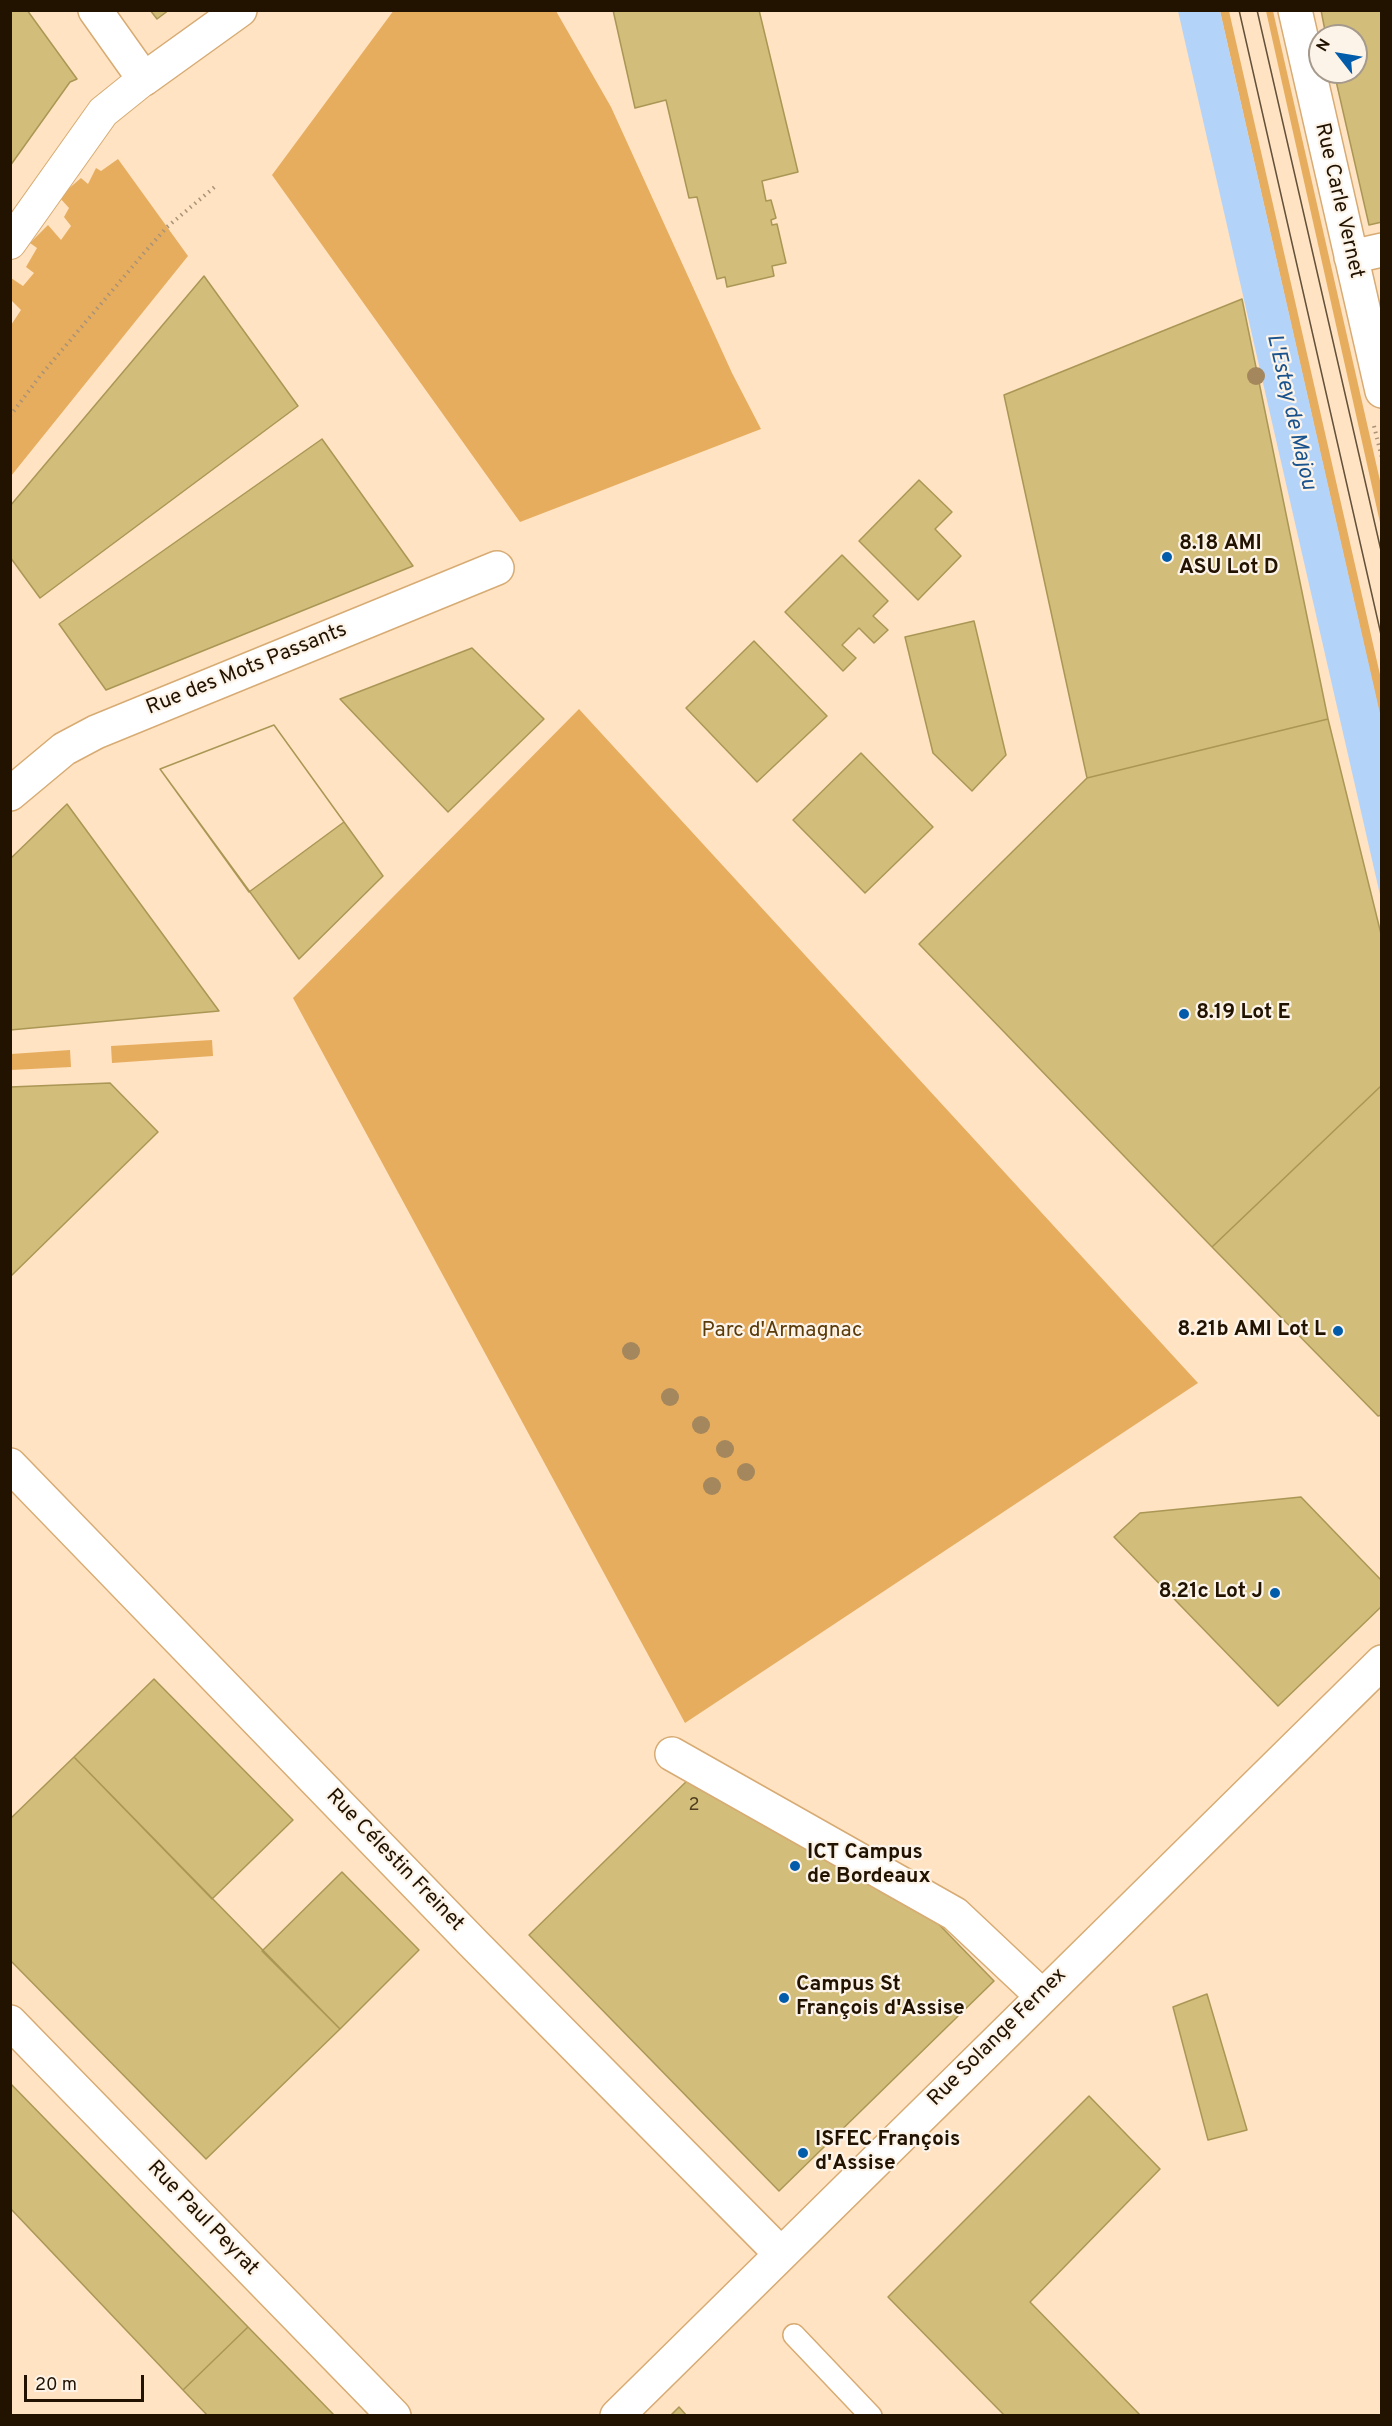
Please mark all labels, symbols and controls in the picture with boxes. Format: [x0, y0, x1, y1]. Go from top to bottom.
north arrow [1308, 24, 1368, 84]
text: N [1313, 36, 1336, 56]
street label: Rue Carle Vernet [1308, 121, 1368, 281]
water label: L'Estey de Majou [1259, 331, 1321, 493]
place label: 8.18 AMI ASU Lot D [1179, 532, 1279, 582]
marker: 8.18 AMI ASU Lot D [1160, 550, 1174, 564]
street label: Rue des Mots Passants [143, 618, 351, 722]
place label: 8.19 Lot E [1196, 1001, 1291, 1027]
marker: 8.19 Lot E [1177, 1007, 1191, 1021]
place label: 8.21b AMI Lot L [1177, 1318, 1326, 1344]
park label: Parc d'Armagnac [702, 1319, 862, 1345]
marker: 8.21b AMI Lot L [1331, 1324, 1345, 1338]
place label: 8.21c Lot J [1159, 1580, 1263, 1606]
marker: 8.21c Lot J [1268, 1586, 1282, 1600]
street label: Rue Célestin Freinet [320, 1785, 468, 1937]
house number: 2 [688, 1795, 700, 1817]
place label: ICT Campus de Bordeaux [807, 1841, 931, 1891]
marker: ICT Campus de Bordeaux [788, 1859, 802, 1873]
street label: Rue Solange Fernex [923, 1963, 1073, 2113]
place label: Campus St François d'Assise [796, 1973, 965, 2023]
marker: Campus St François d'Assise [777, 1991, 791, 2005]
place label: ISFEC François d'Assise [815, 2128, 960, 2178]
marker: ISFEC François d'Assise [796, 2146, 810, 2160]
street label: Rue Paul Peyrat [141, 2156, 263, 2282]
scale bar [27, 2363, 147, 2401]
text: 20 m [35, 2374, 77, 2397]

